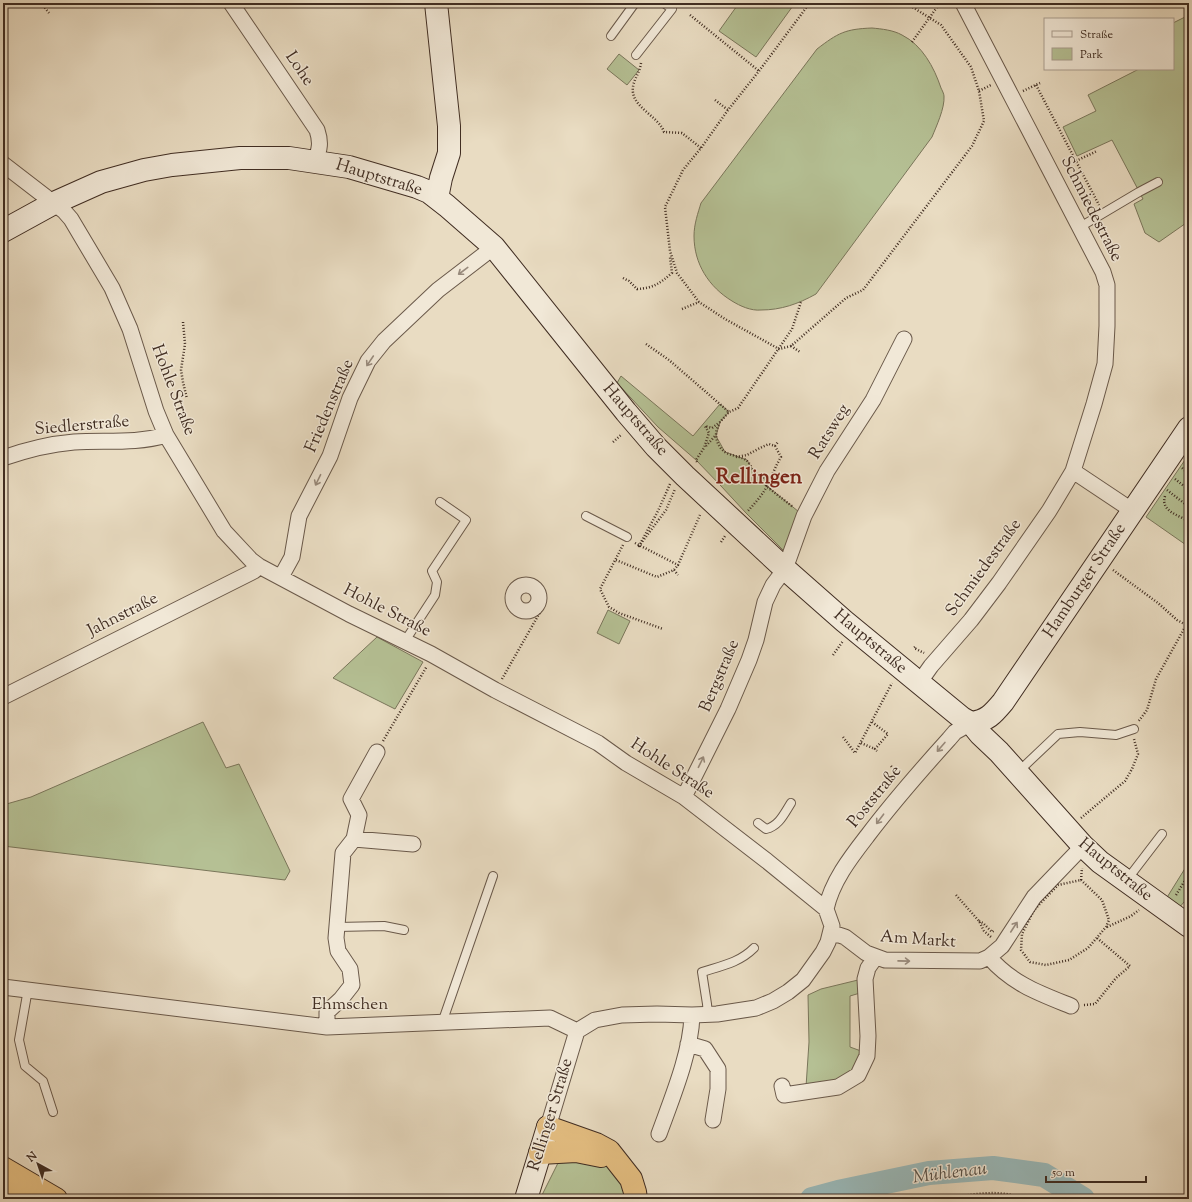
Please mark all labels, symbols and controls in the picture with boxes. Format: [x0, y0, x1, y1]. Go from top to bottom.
legend [1044, 18, 1174, 70]
text: Straße [1080, 26, 1114, 44]
text: Park [1080, 46, 1103, 64]
street label: Lohe [279, 47, 319, 91]
street label: Schmiedestraße [1054, 152, 1128, 266]
street label: Hauptstraße [333, 153, 425, 203]
one-way arrow [457, 267, 468, 275]
street label: Hohle Straße [145, 341, 201, 439]
one-way arrow [365, 355, 374, 366]
street label: Friedenstraße [300, 356, 360, 456]
street label: Hauptstraße [597, 378, 673, 462]
street label: Ratsweg [804, 400, 856, 464]
street label: Siedlerstraße [34, 410, 130, 442]
district label: Rellingen [716, 463, 803, 493]
one-way arrow [314, 473, 321, 485]
street label: Schmiedestraße [940, 514, 1028, 622]
street label: Hamburger Straße [1038, 519, 1132, 643]
street label: Hohle Straße [339, 579, 435, 643]
street label: Jahnstraße [83, 587, 163, 643]
street label: Hauptstraße [828, 604, 912, 680]
street label: Bergstraße [694, 636, 746, 716]
street label: Hohle Straße [625, 733, 719, 805]
one-way arrow [937, 742, 946, 752]
one-way arrow [698, 757, 705, 769]
street label: Poststraße [842, 761, 908, 833]
one-way arrow [876, 813, 885, 824]
street label: Hauptstraße [1073, 832, 1157, 908]
one-way arrow [1010, 922, 1018, 933]
street label: Am Markt [879, 925, 957, 955]
one-way arrow [897, 957, 910, 964]
street label: Ehmschen [312, 993, 388, 1017]
street label: Rellinger Straße [522, 1056, 580, 1174]
north arrow [18, 1144, 58, 1184]
text: N [23, 1148, 41, 1167]
water label: Mühlenau [911, 1156, 989, 1191]
scale bar [1046, 1158, 1146, 1184]
text: 50 m [1051, 1164, 1075, 1182]

